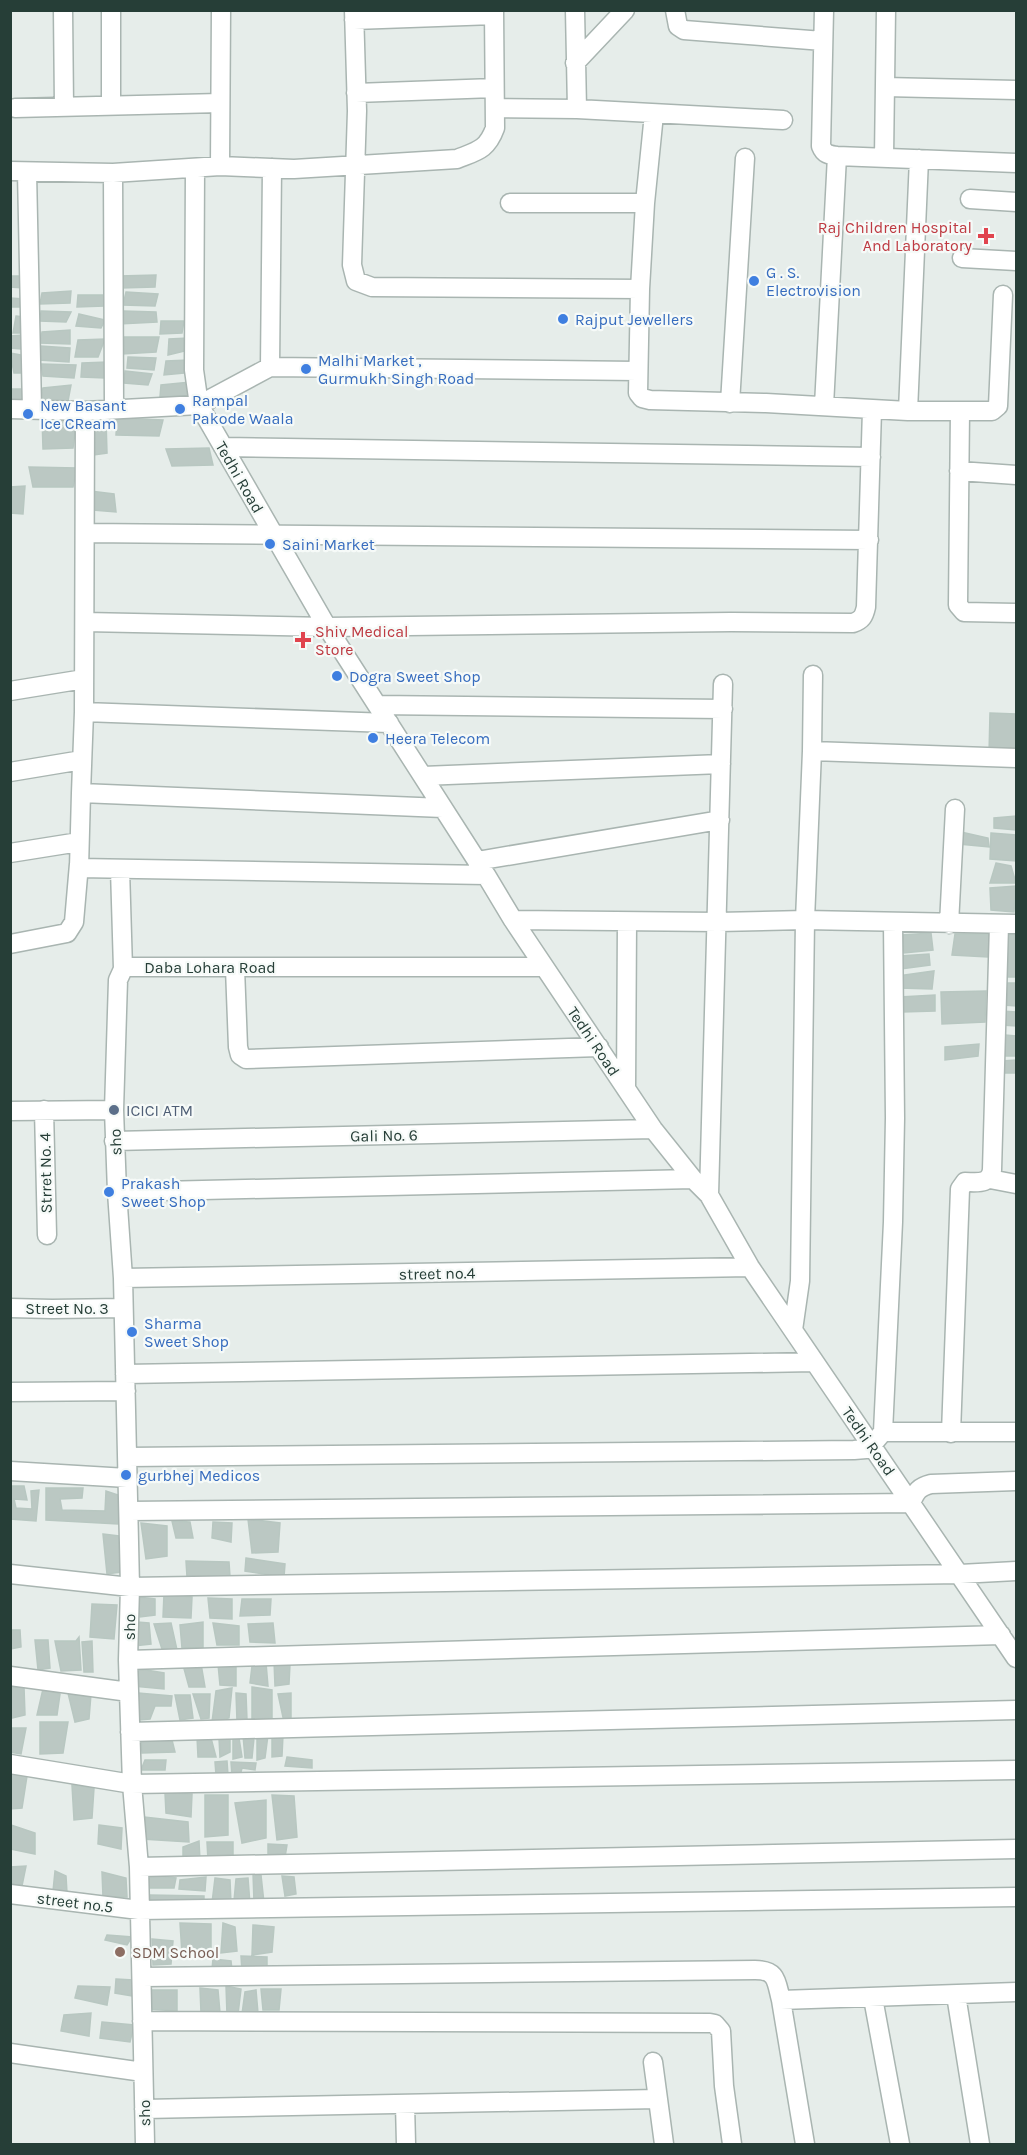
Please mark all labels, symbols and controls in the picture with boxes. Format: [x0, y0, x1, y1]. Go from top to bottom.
place label: Raj Children Hospital And Laboratory [818, 218, 973, 255]
marker: Raj Children Hospital And Laboratory [977, 227, 995, 245]
place label: G . S. Electrovision [766, 263, 861, 300]
marker: G . S. Electrovision [747, 274, 761, 288]
place label: Rajput Jewellers [575, 310, 693, 329]
marker: Rajput Jewellers [556, 312, 570, 326]
place label: Malhi Market , Gurmukh Singh Road [318, 351, 474, 388]
marker: Malhi Market , Gurmukh Singh Road [299, 362, 313, 376]
place label: Rampal Pakode Waala [192, 391, 294, 428]
place label: New Basant Ice CReam [40, 396, 126, 433]
marker: Rampal Pakode Waala [173, 402, 187, 416]
marker: New Basant Ice CReam [21, 407, 35, 421]
street label: Tedhi Road [211, 438, 268, 516]
place label: Saini Market [282, 535, 375, 554]
marker: Saini Market [263, 537, 277, 551]
place label: Shiv Medical Store [315, 622, 409, 659]
marker: Shiv Medical Store [296, 633, 310, 647]
place label: Dogra Sweet Shop [349, 667, 481, 686]
marker: Dogra Sweet Shop [330, 669, 344, 683]
place label: Heera Telecom [385, 729, 490, 748]
marker: Heera Telecom [366, 731, 380, 745]
street label: Daba Lohara Road [144, 958, 276, 977]
street label: Tedhi Road [563, 1003, 624, 1080]
place label: ICICI ATM [126, 1101, 193, 1120]
marker: ICICI ATM [107, 1103, 121, 1117]
street label: Gali No. 6 [350, 1125, 418, 1146]
street label: sho [106, 1128, 125, 1156]
street label: Strret No. 4 [35, 1132, 56, 1213]
place label: Prakash Sweet Shop [121, 1174, 206, 1211]
marker: Prakash Sweet Shop [102, 1185, 116, 1199]
street label: street no.4 [399, 1263, 476, 1284]
street label: Street No. 3 [25, 1299, 109, 1318]
place label: Sharma Sweet Shop [144, 1314, 229, 1351]
marker: Sharma Sweet Shop [125, 1325, 139, 1339]
street label: Tedhi Road [838, 1403, 899, 1479]
place label: gurbhej Medicos [138, 1466, 260, 1485]
marker: gurbhej Medicos [119, 1468, 133, 1482]
street label: sho [120, 1613, 139, 1641]
street label: street no.5 [36, 1888, 114, 1917]
place label: SDM School [132, 1943, 219, 1962]
marker: SDM School [113, 1945, 127, 1959]
street label: sho [135, 2099, 154, 2127]

